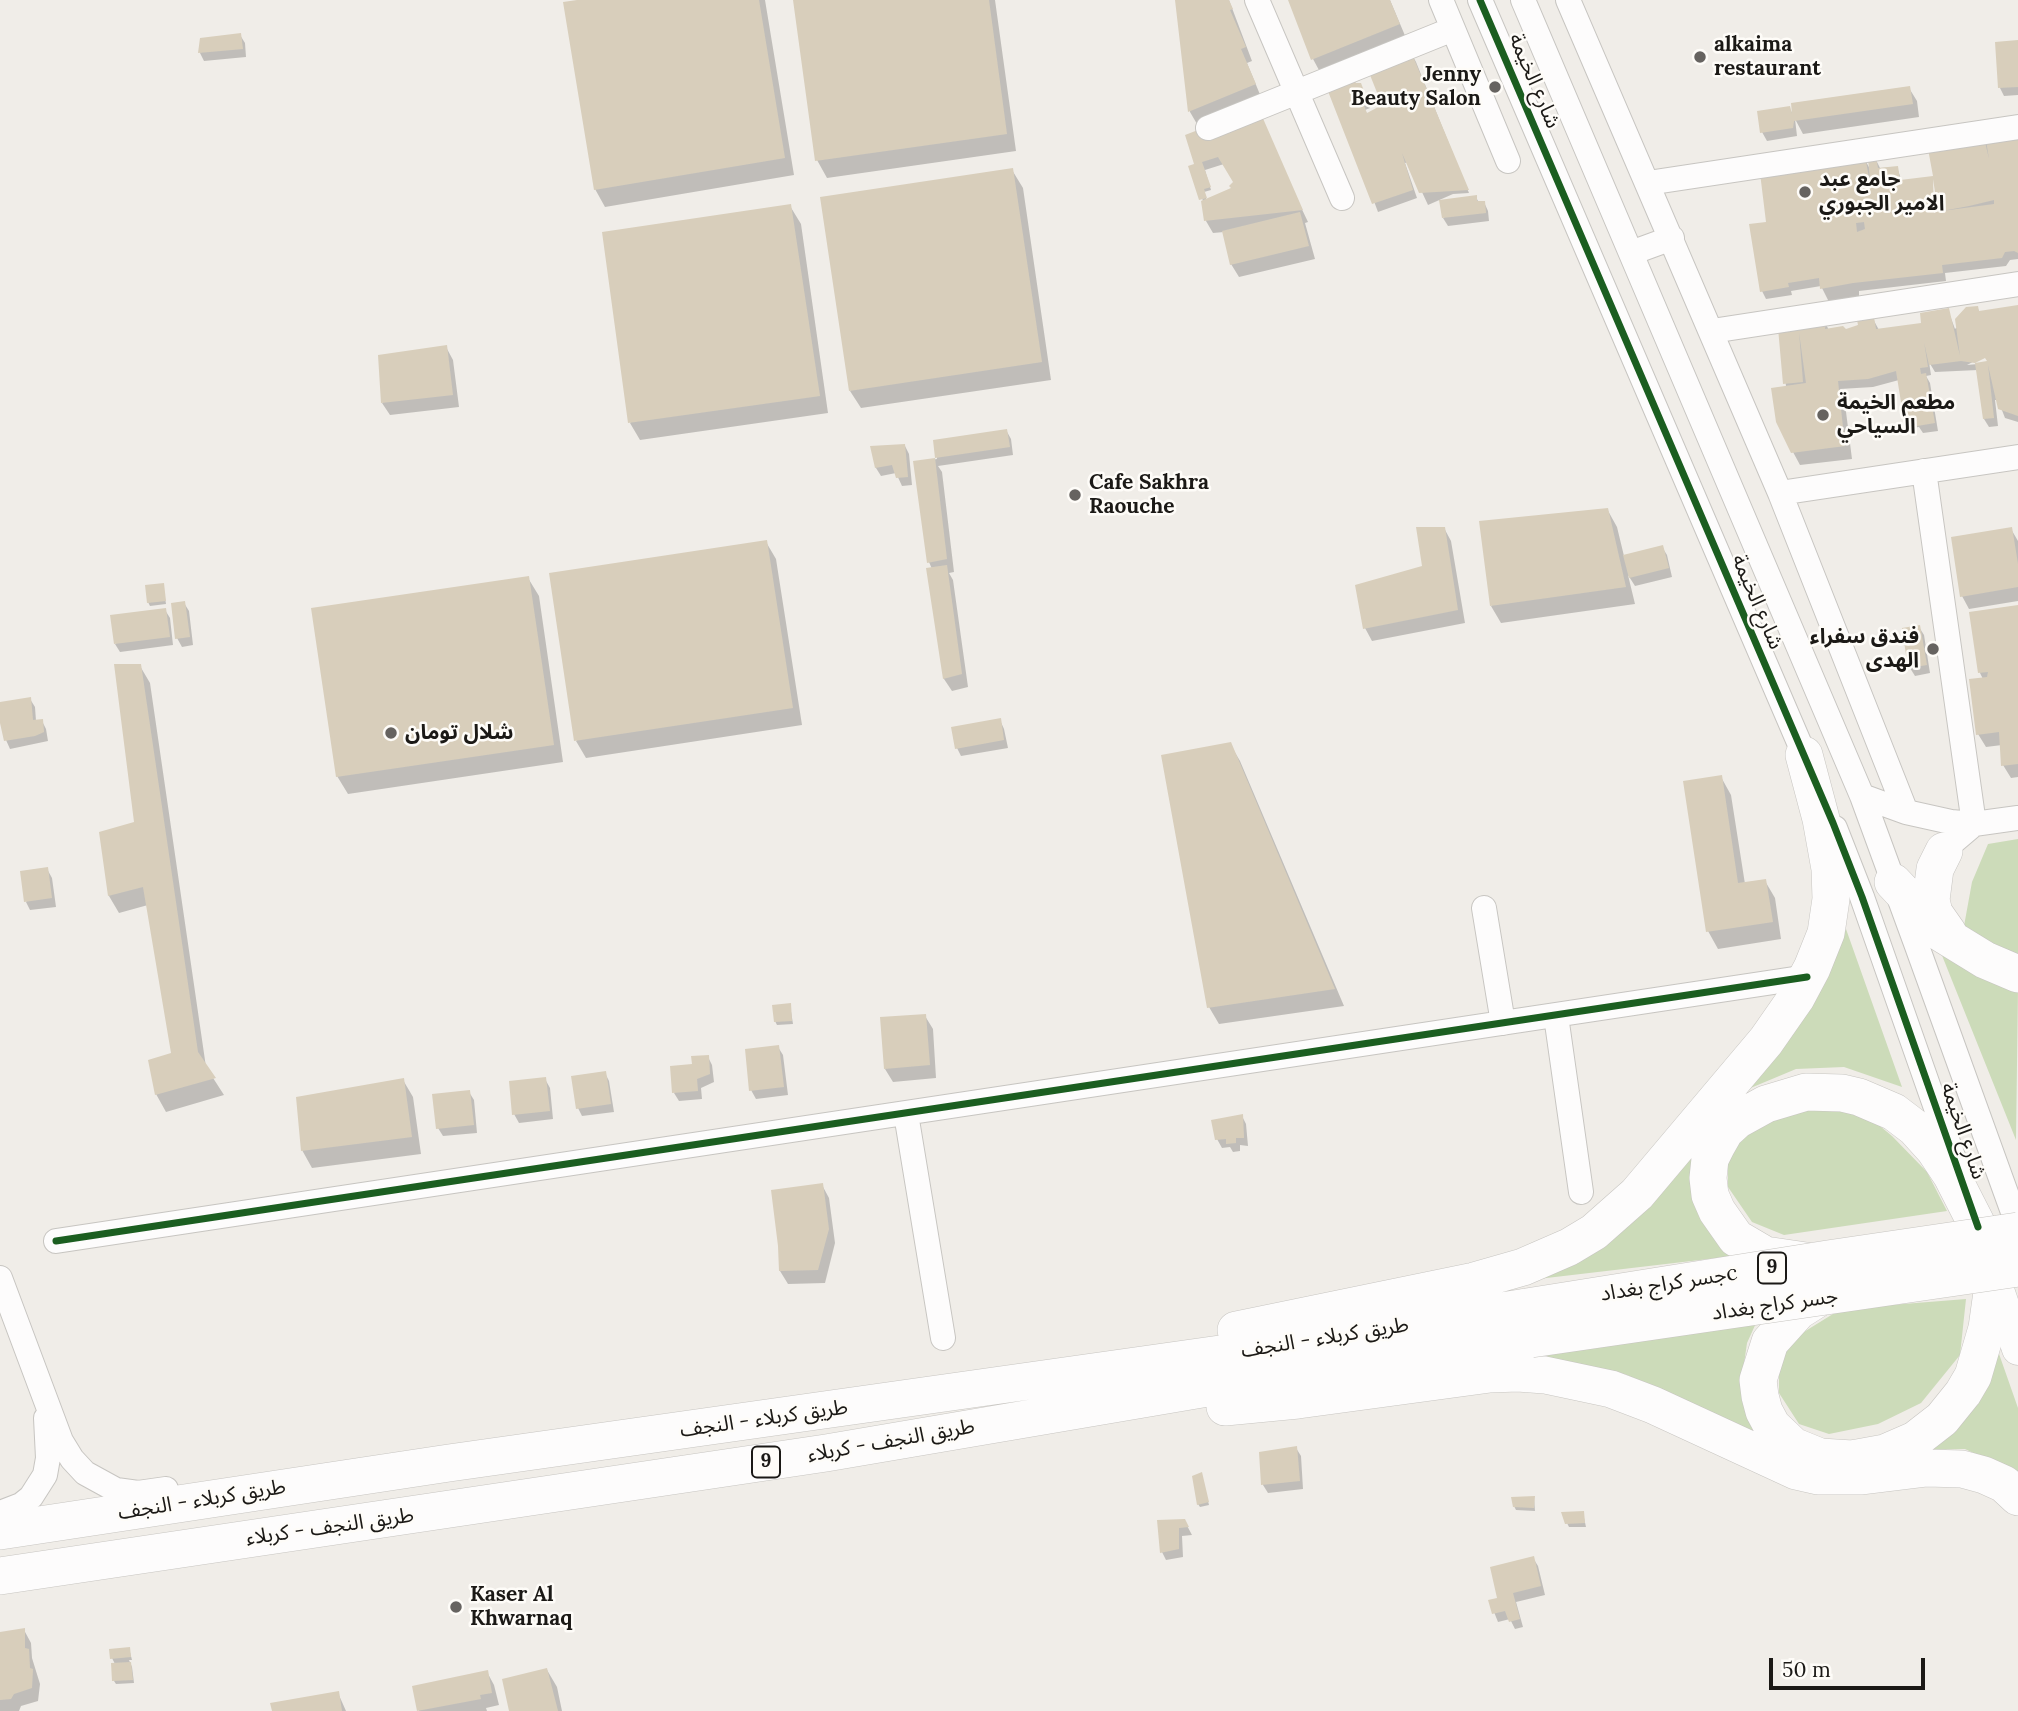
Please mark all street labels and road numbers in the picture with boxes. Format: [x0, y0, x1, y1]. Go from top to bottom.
street label: شارع الخيمة [1503, 30, 1565, 132]
street label: شارع الخيمة [1726, 551, 1788, 653]
street label: شارع الخيمة [1935, 1079, 1991, 1183]
road number: 9 [1758, 1252, 1786, 1284]
street label: جسر كراج بغدادc [1599, 1261, 1739, 1307]
street label: جسر كراج بغداد [1710, 1284, 1840, 1326]
street label: طريق کربلاء - النجف [1239, 1312, 1411, 1364]
street label: طريق کربلاء - النجف [678, 1395, 850, 1443]
street label: طريق النجف - کربلاء [805, 1414, 977, 1468]
road number: 9 [752, 1446, 780, 1478]
street label: طريق کربلاء - النجف [116, 1474, 288, 1526]
street label: طريق النجف - کربلاء [244, 1503, 416, 1551]

